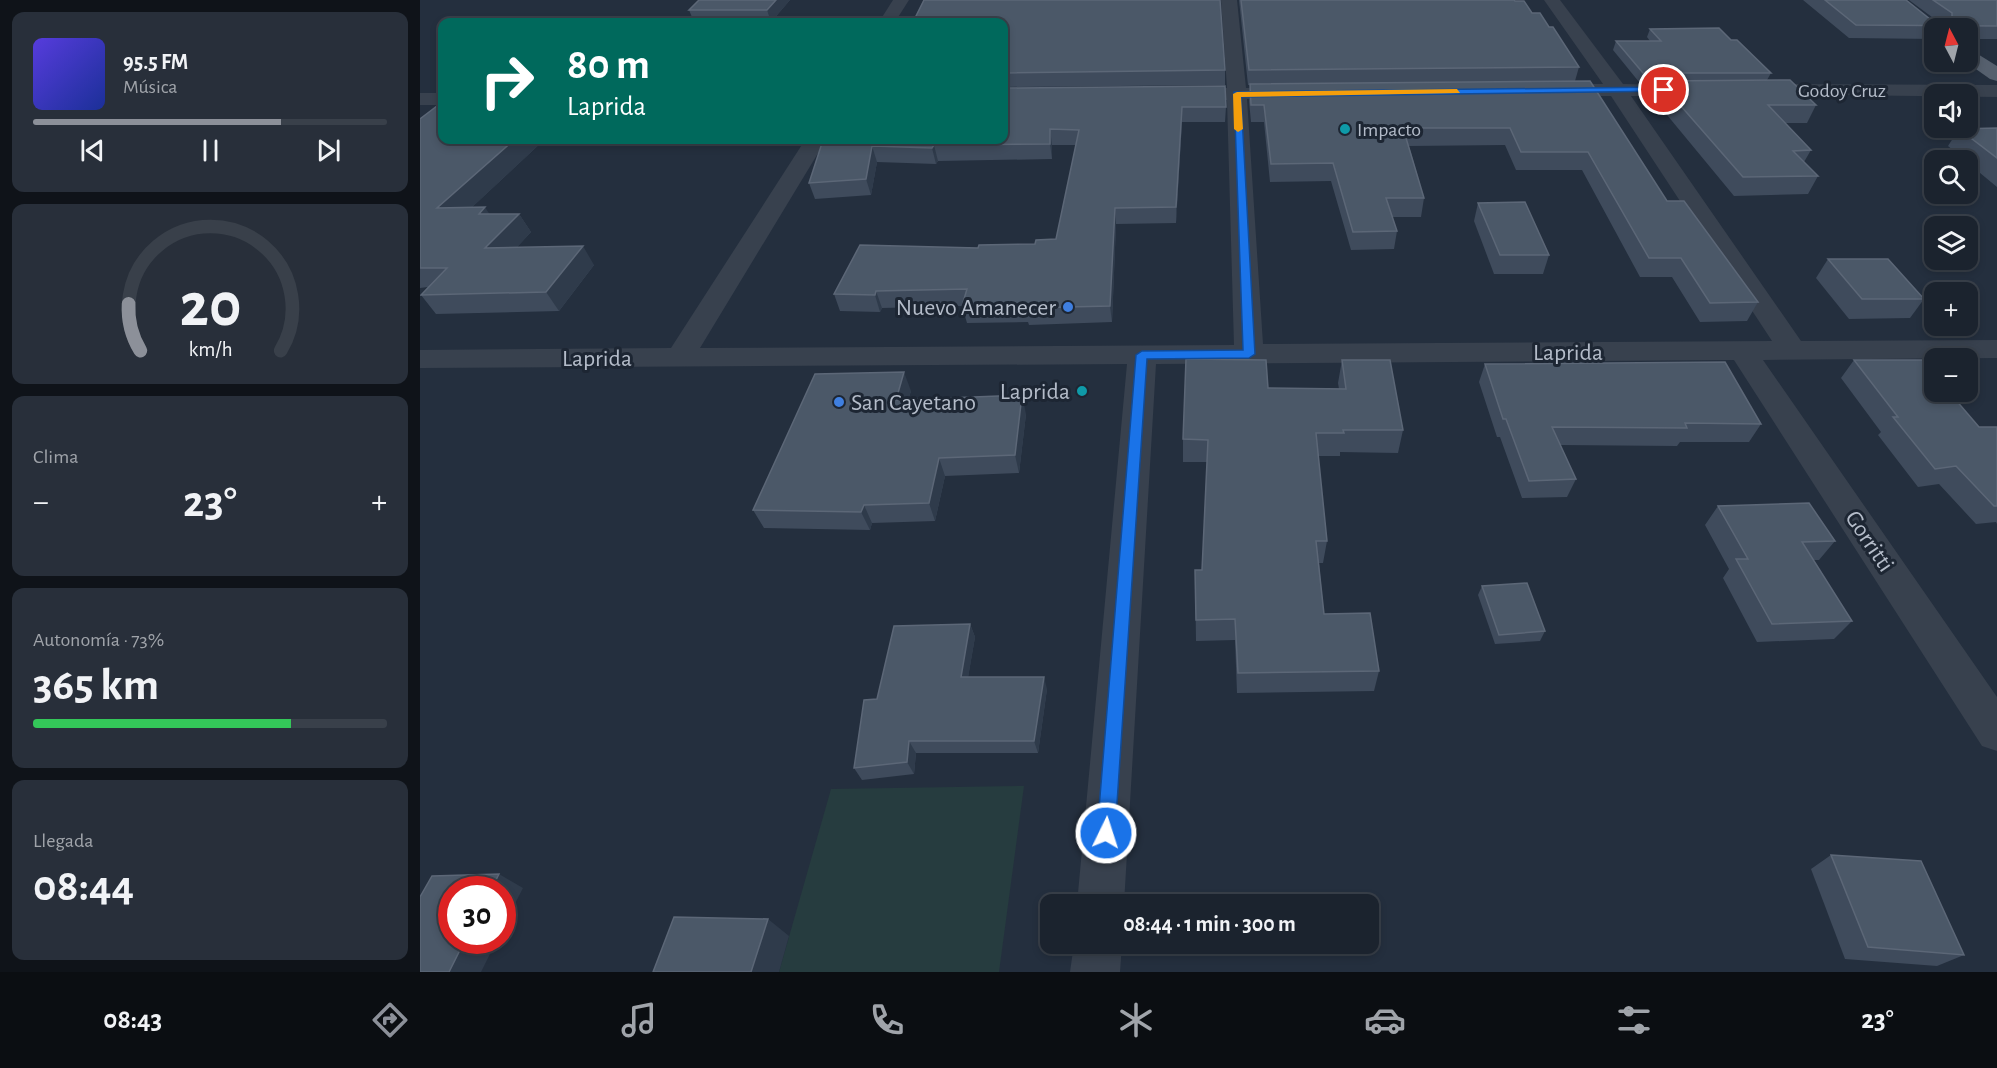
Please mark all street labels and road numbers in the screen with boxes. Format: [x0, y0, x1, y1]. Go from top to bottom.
street label: Godoy Cruz [1798, 81, 1886, 101]
street label: Laprida [1533, 341, 1603, 365]
street label: Laprida [562, 347, 632, 371]
street label: Gorritti [1840, 507, 1898, 576]

